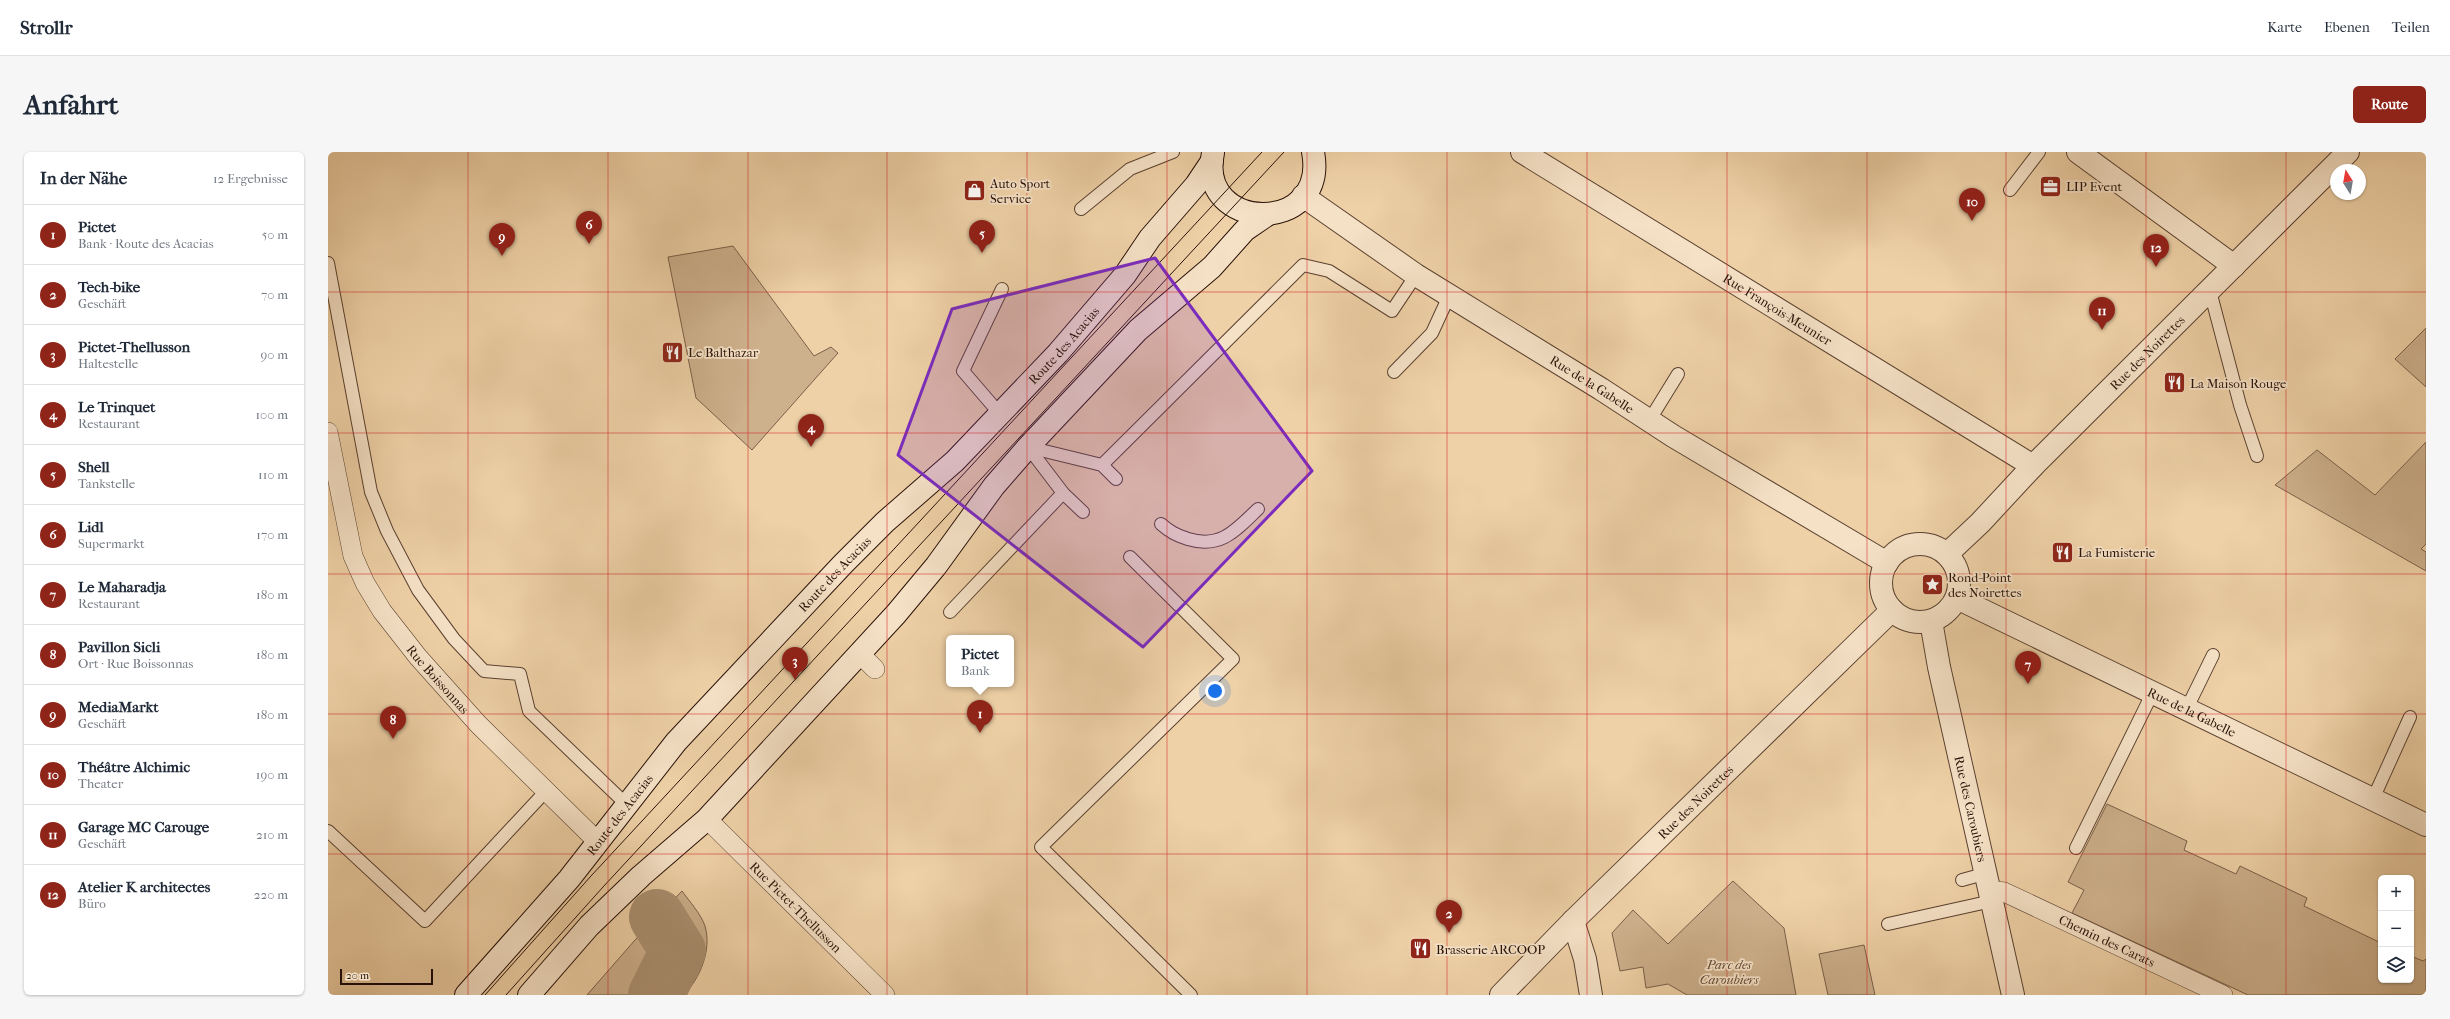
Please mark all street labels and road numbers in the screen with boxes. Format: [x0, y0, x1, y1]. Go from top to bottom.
street label: Rue François-Meunier [1720, 270, 1835, 349]
street label: Route des Acacias [1025, 304, 1103, 387]
street label: Rue des Noirettes [2107, 312, 2188, 393]
street label: Rue de la Gabelle [1547, 352, 1637, 417]
street label: Route des Acacias [795, 533, 874, 615]
street label: Rue Boissonnas [403, 642, 472, 717]
street label: Rue de la Gabelle [2145, 684, 2239, 740]
street label: Rue des Caroubiers [1951, 754, 1990, 863]
street label: Rue des Noirettes [1655, 762, 1737, 842]
street label: Route des Acacias [584, 771, 656, 858]
street label: Rue Pictet-Thellusson [747, 859, 845, 956]
street label: Chemin des Carats [2056, 912, 2157, 970]

